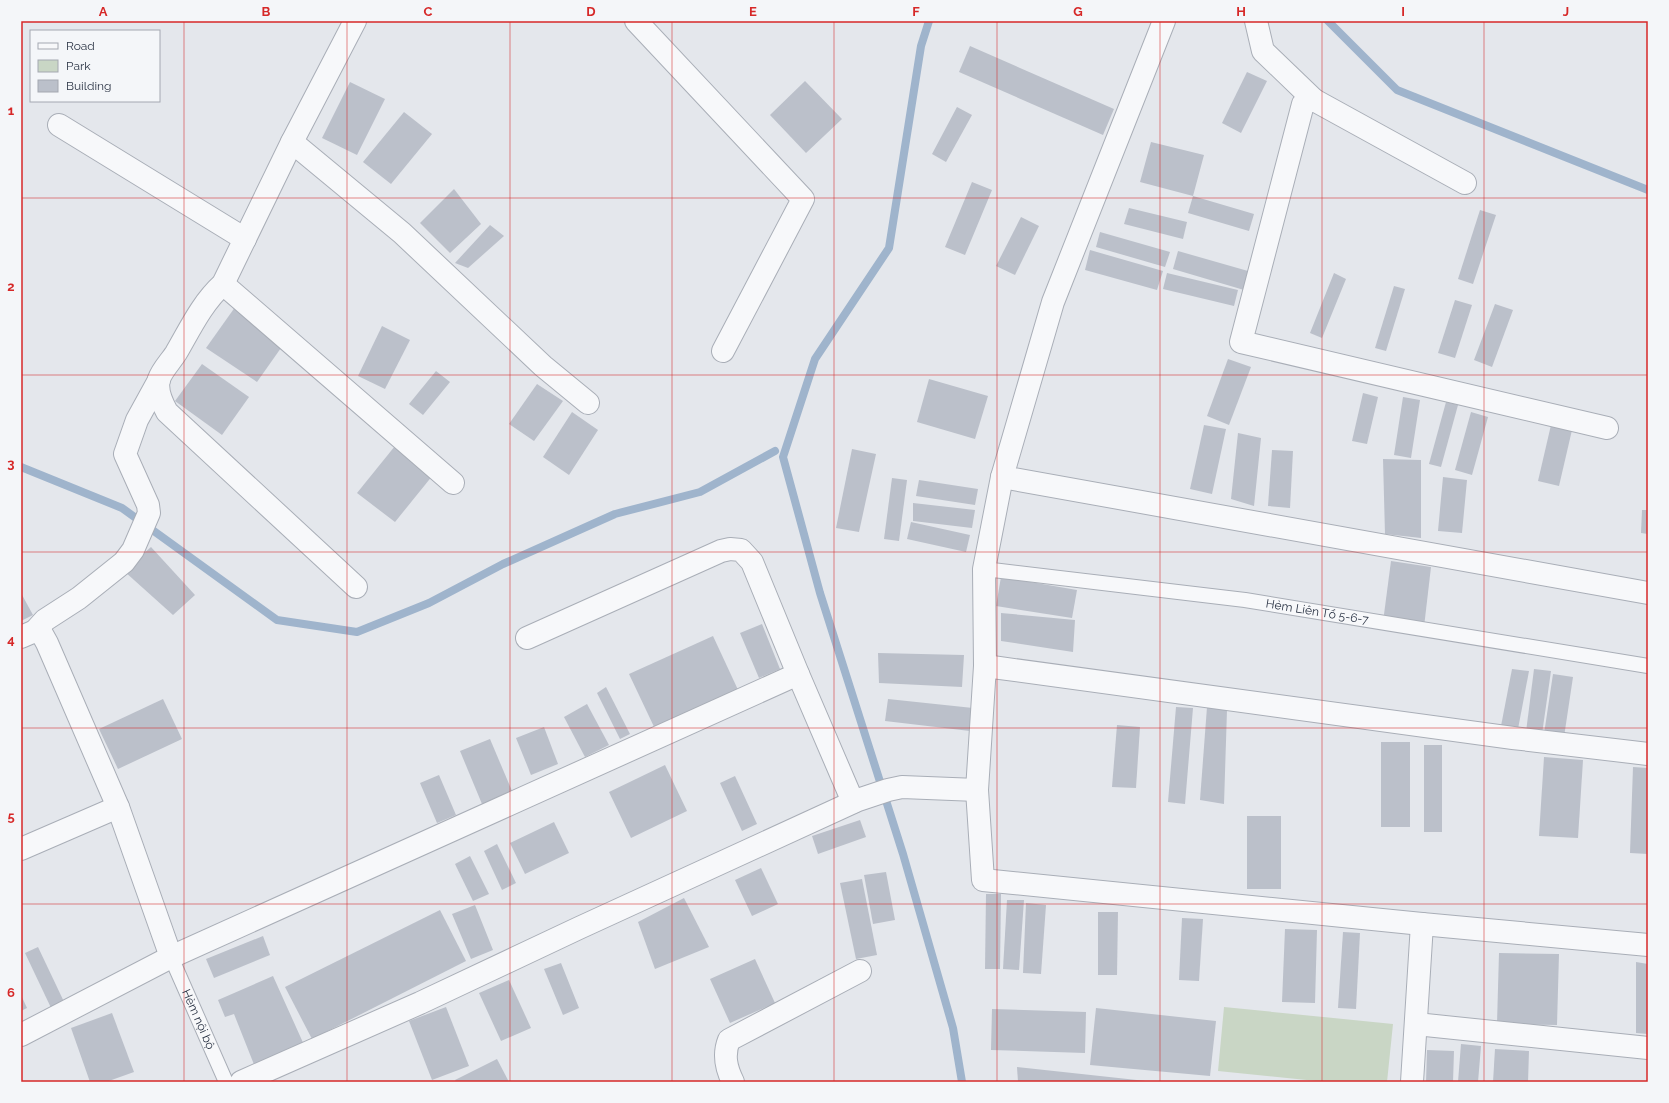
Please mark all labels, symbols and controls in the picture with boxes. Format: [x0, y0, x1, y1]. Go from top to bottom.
text: A [99, 4, 108, 19]
text: B [262, 4, 271, 19]
text: C [424, 4, 433, 19]
text: D [586, 4, 596, 19]
text: E [749, 4, 757, 19]
text: F [912, 4, 920, 19]
text: G [1073, 4, 1083, 19]
text: H [1236, 4, 1246, 19]
text: I [1401, 4, 1405, 19]
text: J [1563, 4, 1569, 19]
legend [30, 30, 160, 102]
text: Road [66, 39, 95, 53]
text: Park [66, 59, 91, 73]
text: Building [66, 79, 112, 93]
text: 1 [8, 103, 15, 118]
text: 2 [7, 279, 15, 294]
text: 3 [7, 456, 15, 471]
street label: Hẻm Liên Tổ 5-6-7 [1265, 597, 1370, 627]
text: 4 [7, 632, 15, 647]
text: 5 [7, 809, 15, 824]
text: 6 [7, 985, 15, 1000]
street label: Hẻm nội bộ [179, 987, 218, 1052]

